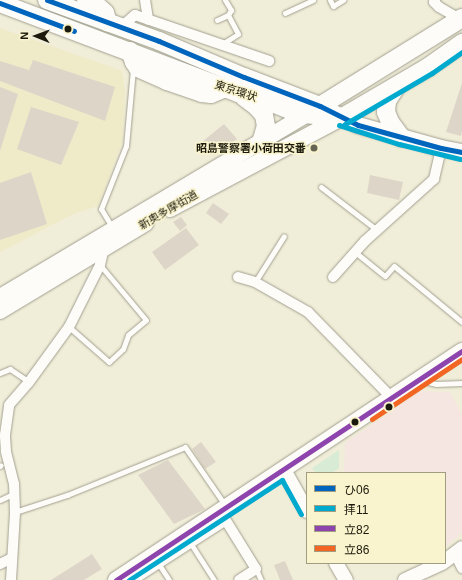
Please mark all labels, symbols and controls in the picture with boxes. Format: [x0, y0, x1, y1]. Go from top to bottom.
north arrow [16, 16, 56, 56]
unlabelled marker [63, 24, 73, 34]
text: N [18, 32, 30, 40]
street label: 東京環状 [213, 78, 259, 104]
place label: 昭島警察署小荷田交番 [196, 141, 306, 155]
marker: 昭島警察署小荷田交番 [309, 143, 319, 153]
street label: 新奥多摩街道 [136, 188, 200, 232]
unlabelled marker [384, 402, 394, 412]
unlabelled marker [350, 417, 360, 427]
legend [306, 472, 446, 564]
text: ひ06 [344, 483, 369, 497]
text: 拝11 [344, 503, 368, 517]
text: 立82 [344, 523, 369, 537]
text: 立86 [344, 543, 369, 557]

